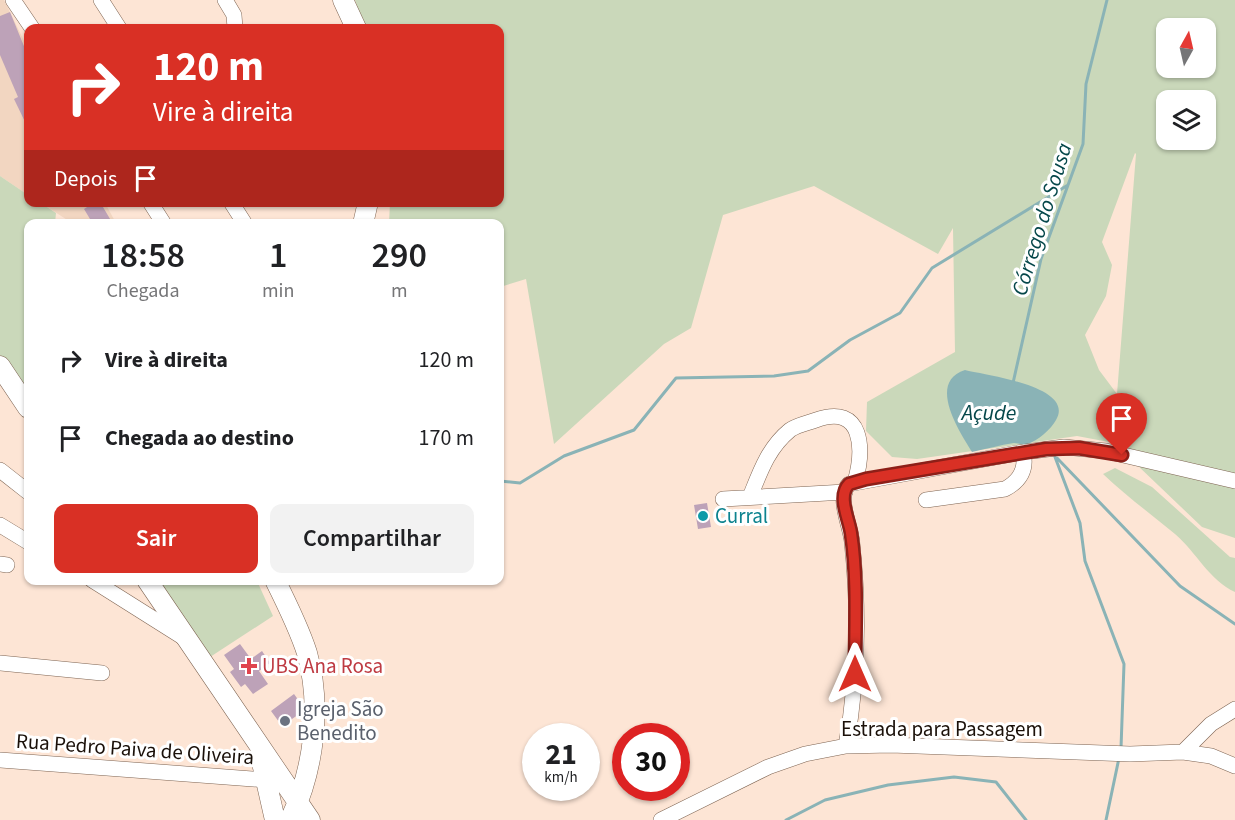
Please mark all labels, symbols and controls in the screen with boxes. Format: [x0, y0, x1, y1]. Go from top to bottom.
north arrow [1156, 18, 1216, 78]
map controls [1156, 18, 1216, 150]
text: 120 m [153, 37, 264, 97]
icon: right [54, 48, 132, 126]
button: layers [1156, 90, 1216, 150]
text: Vire à direita [153, 93, 293, 132]
water label: Córrego do Sousa [1004, 139, 1080, 300]
icon: arrive [129, 162, 162, 195]
text: Depois [54, 163, 117, 195]
text: 18:58 [101, 230, 185, 281]
text: 1 [269, 230, 287, 281]
text: 290 [371, 230, 427, 281]
text: Chegada [106, 277, 179, 305]
text: min [262, 277, 294, 305]
text: m [391, 277, 407, 305]
icon: right [54, 344, 87, 377]
text: Vire à direita [105, 344, 228, 376]
text: 120 m [419, 344, 474, 376]
pin [1096, 393, 1147, 455]
water label: Açude [960, 397, 1016, 429]
icon: arrive [1105, 402, 1138, 435]
icon: arrive [54, 422, 87, 455]
text: Chegada ao destino [105, 422, 294, 454]
text: 170 m [419, 422, 474, 454]
place label: Curral [715, 501, 768, 531]
button: Sair [54, 504, 258, 573]
button: Compartilhar [270, 504, 474, 573]
marker: Curral [696, 509, 710, 523]
position arrow [823, 642, 887, 706]
place label: UBS Ana Rosa [262, 651, 383, 681]
marker: UBS Ana Rosa [240, 657, 258, 675]
place label: Igreja São Benedito [297, 694, 384, 748]
marker: Igreja São Benedito [278, 714, 292, 728]
street label: Estrada para Passagem [841, 714, 1043, 744]
speed limit sign: 30 [612, 723, 690, 801]
street label: Rua Pedro Paiva de Oliveira [15, 726, 255, 772]
text: 21 [545, 733, 577, 776]
text: km/h [544, 767, 578, 788]

